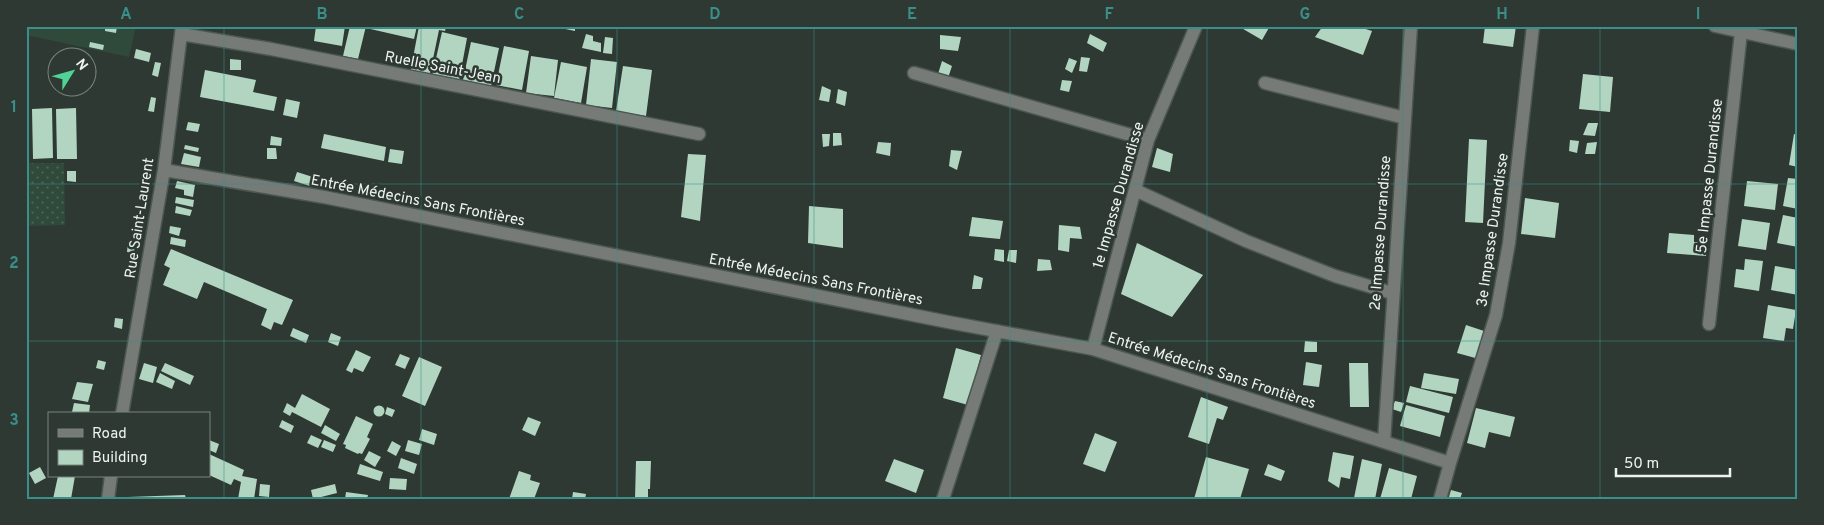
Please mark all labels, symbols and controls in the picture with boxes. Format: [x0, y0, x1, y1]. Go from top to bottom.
text: A [120, 5, 132, 25]
text: B [316, 5, 328, 25]
text: C [514, 5, 524, 25]
text: D [709, 5, 721, 25]
text: E [907, 5, 917, 25]
text: F [1104, 5, 1114, 25]
text: G [1300, 5, 1310, 25]
text: H [1496, 5, 1508, 25]
text: I [1696, 5, 1700, 25]
north arrow [48, 48, 98, 98]
street label: Ruelle Saint-Jean [383, 48, 502, 89]
text: N [71, 56, 91, 74]
text: 1 [11, 98, 17, 118]
street label: 5e Impasse Durandisse [1693, 98, 1728, 254]
street label: 1e Impasse Durandisse [1089, 120, 1149, 271]
street label: 3e Impasse Durandisse [1473, 152, 1514, 308]
street label: 2e Impasse Durandisse [1367, 155, 1396, 311]
street label: Rue Saint-Laurent [122, 157, 159, 280]
street label: Entrée Médecins Sans Frontières [309, 171, 526, 232]
street label: Entrée Médecins Sans Frontières [707, 250, 924, 311]
text: 2 [9, 254, 19, 274]
street label: Entrée Médecins Sans Frontières [1105, 329, 1318, 414]
text: 3 [9, 411, 19, 431]
legend [48, 412, 210, 478]
text: Road [92, 425, 127, 444]
scale bar [1616, 445, 1730, 477]
text: Building [92, 449, 147, 468]
text: 50 m [1624, 455, 1659, 474]

